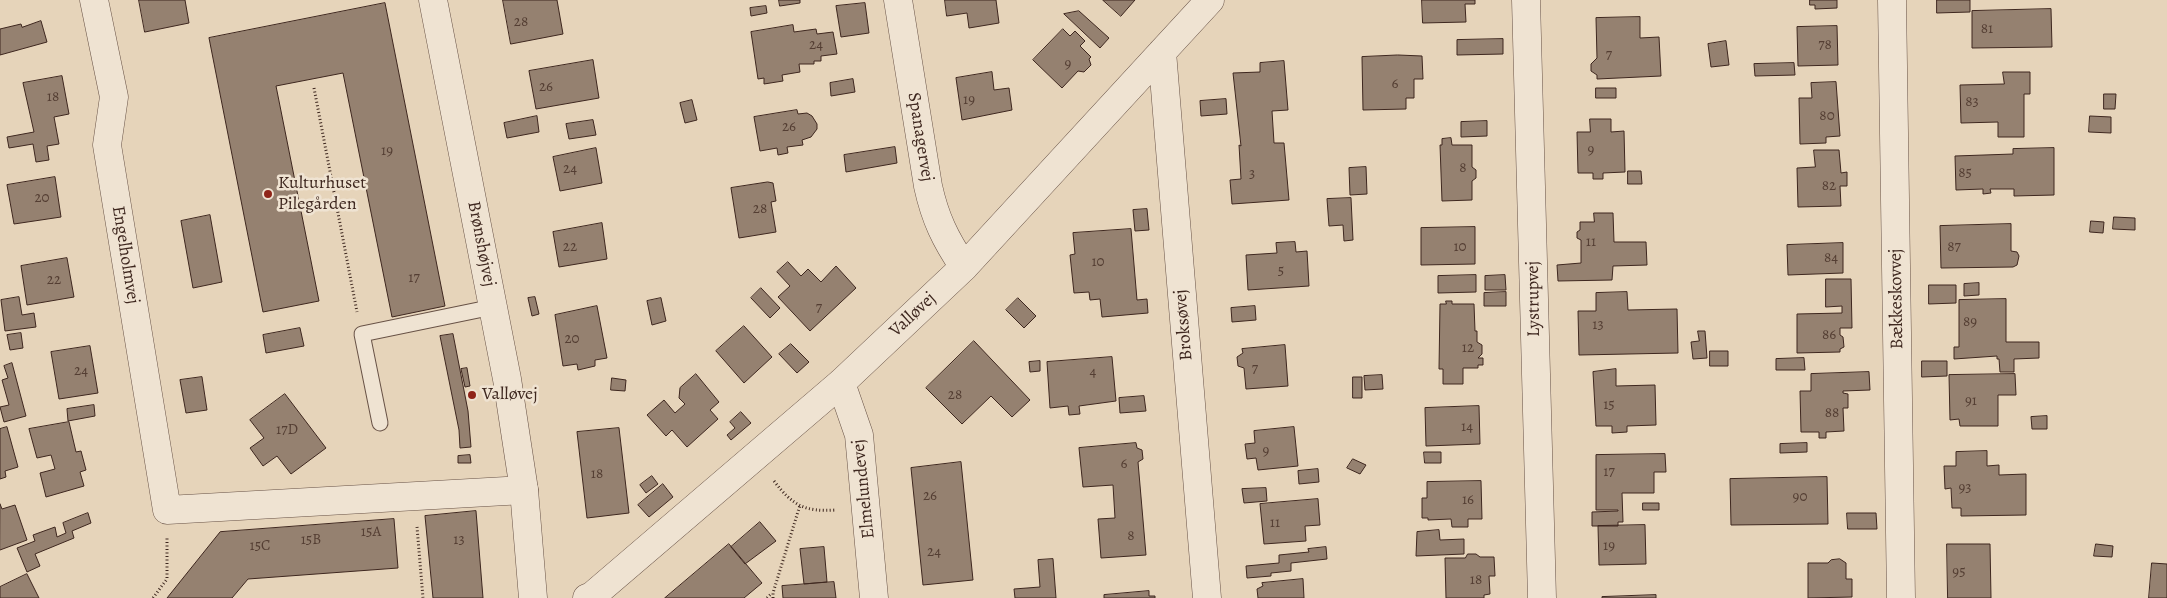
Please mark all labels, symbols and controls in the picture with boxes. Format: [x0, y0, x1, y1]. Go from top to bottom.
house number: 28 [514, 13, 528, 31]
house number: 81 [1981, 20, 1993, 38]
house number: 24 [809, 36, 823, 54]
house number: 78 [1818, 36, 1832, 54]
house number: 7 [1606, 46, 1612, 64]
house number: 9 [1065, 55, 1071, 73]
house number: 6 [1392, 75, 1398, 93]
house number: 26 [539, 78, 553, 96]
house number: 18 [47, 88, 59, 106]
street label: Spanagervej [902, 91, 938, 183]
house number: 19 [963, 91, 975, 109]
house number: 83 [1965, 93, 1979, 111]
house number: 80 [1819, 107, 1835, 125]
house number: 26 [782, 118, 796, 136]
house number: 9 [1588, 141, 1594, 159]
house number: 19 [381, 142, 393, 160]
house number: 8 [1459, 159, 1467, 177]
house number: 24 [563, 160, 577, 178]
house number: 85 [1958, 164, 1972, 182]
house number: 3 [1249, 165, 1255, 183]
place label: Kulturhuset Pilegården [278, 173, 366, 215]
house number: 82 [1822, 177, 1836, 195]
marker: Kulturhuset Pilegården [262, 188, 274, 200]
house number: 20 [34, 189, 50, 207]
street label: Brønshøjvej [462, 199, 500, 289]
house number: 28 [753, 200, 767, 218]
street label: Engelholmvej [107, 204, 143, 306]
house number: 11 [1586, 233, 1596, 251]
house number: 22 [563, 238, 577, 256]
house number: 10 [1453, 238, 1467, 256]
house number: 87 [1947, 238, 1961, 256]
street label: Bækkeskovvej [1885, 248, 1909, 350]
house number: 84 [1824, 249, 1838, 267]
house number: 10 [1091, 253, 1105, 271]
street label: Lystrupvej [1523, 261, 1545, 337]
house number: 5 [1278, 262, 1284, 280]
house number: 17 [408, 269, 420, 287]
house number: 22 [47, 271, 61, 289]
street label: Valløvej [885, 288, 941, 342]
street label: Broksøvej [1170, 289, 1198, 361]
house number: 7 [816, 299, 822, 317]
house number: 89 [1963, 313, 1977, 331]
house number: 13 [1592, 316, 1604, 334]
house number: 86 [1822, 326, 1836, 344]
house number: 20 [564, 330, 580, 348]
house number: 12 [1462, 339, 1474, 357]
house number: 7 [1252, 360, 1258, 378]
house number: 24 [74, 362, 88, 380]
house number: 4 [1090, 363, 1096, 381]
place label: Valløvej [482, 384, 538, 406]
house number: 28 [948, 386, 962, 404]
marker: Valløvej [466, 389, 478, 401]
house number: 91 [1965, 392, 1977, 410]
house number: 15 [1603, 396, 1615, 414]
house number: 88 [1825, 404, 1839, 422]
house number: 14 [1461, 418, 1473, 436]
house number: 17D [276, 421, 298, 439]
street label: Elmelundevej [848, 438, 880, 540]
house number: 9 [1263, 442, 1269, 460]
house number: 6 [1121, 455, 1127, 473]
house number: 17 [1603, 463, 1615, 481]
house number: 18 [591, 465, 603, 483]
house number: 93 [1958, 479, 1972, 497]
house number: 26 [923, 487, 937, 505]
house number: 90 [1793, 488, 1807, 506]
house number: 16 [1462, 491, 1474, 509]
house number: 11 [1270, 514, 1280, 532]
house number: 15A [361, 523, 381, 541]
house number: 8 [1127, 527, 1135, 545]
house number: 15B [301, 531, 321, 549]
house number: 13 [453, 531, 465, 549]
house number: 15C [250, 537, 270, 555]
house number: 19 [1603, 537, 1615, 555]
house number: 24 [927, 543, 941, 561]
house number: 95 [1952, 563, 1966, 581]
house number: 18 [1470, 571, 1482, 589]

